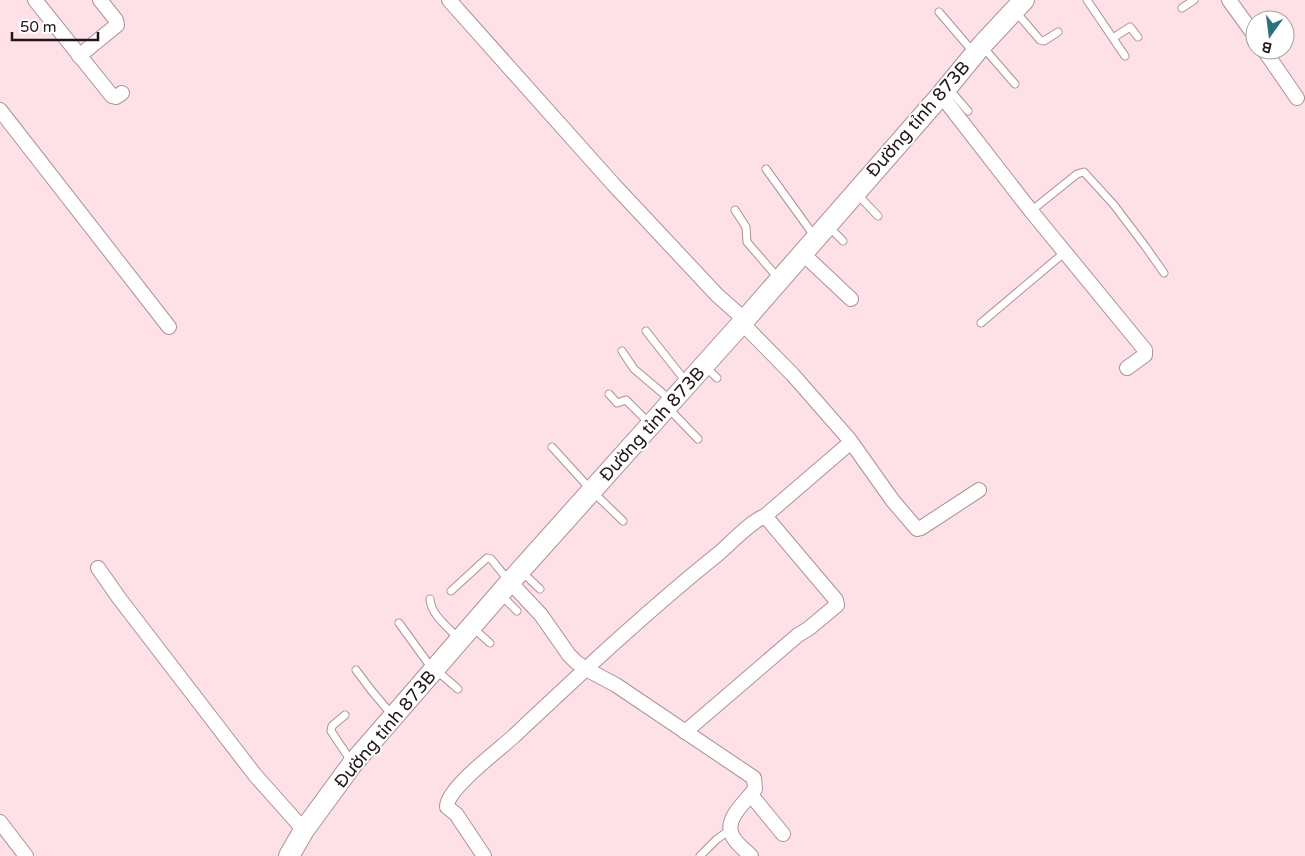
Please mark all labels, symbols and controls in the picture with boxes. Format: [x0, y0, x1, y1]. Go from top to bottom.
scale bar [12, 10, 99, 42]
north arrow [1245, 10, 1295, 60]
text: 50 m [20, 18, 57, 36]
text: B [1260, 38, 1274, 57]
street label: Đường tỉnh 873B [862, 56, 974, 182]
street label: Đường tỉnh 873B [595, 362, 709, 486]
street label: Đường tỉnh 873B [329, 666, 441, 792]

